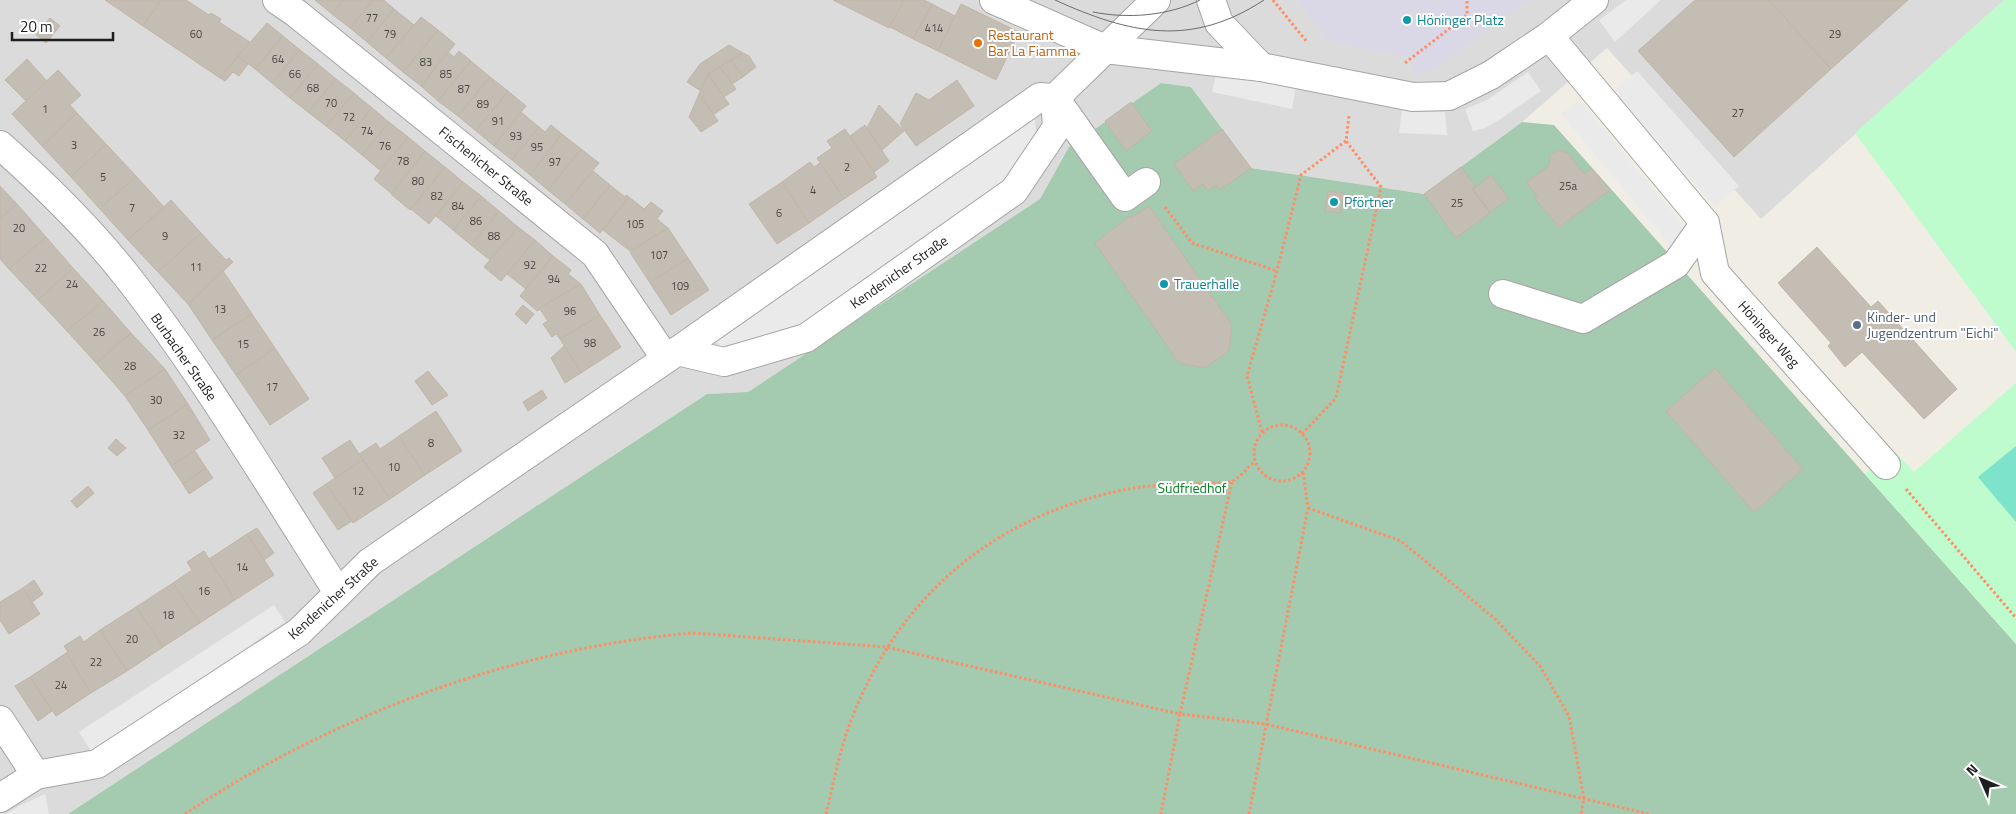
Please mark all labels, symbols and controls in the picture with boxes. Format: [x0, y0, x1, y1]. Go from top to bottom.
place label: Höninger Platz [1417, 9, 1504, 30]
scale bar [12, 10, 114, 42]
house number: 77 [366, 10, 378, 26]
marker: Höninger Platz [1401, 14, 1413, 26]
text: 20 m [20, 15, 53, 38]
house number: 414 [925, 20, 943, 36]
place label: Restaurant Bar La Fiamma [988, 24, 1076, 61]
house number: 60 [190, 26, 202, 42]
house number: 79 [384, 26, 396, 42]
house number: 29 [1829, 26, 1841, 42]
marker: Restaurant Bar La Fiamma [972, 37, 984, 49]
house number: 64 [272, 51, 284, 67]
house number: 83 [420, 54, 432, 70]
house number: 66 [289, 66, 301, 82]
house number: 85 [440, 66, 452, 82]
house number: 68 [307, 80, 319, 96]
house number: 87 [458, 81, 470, 97]
house number: 70 [325, 95, 337, 111]
house number: 89 [477, 96, 489, 112]
house number: 1 [42, 101, 48, 117]
house number: 27 [1732, 105, 1744, 121]
house number: 72 [343, 109, 355, 125]
house number: 91 [492, 113, 504, 129]
street label: Fischenicher Straße [435, 121, 538, 210]
house number: 74 [361, 123, 373, 139]
house number: 93 [510, 128, 522, 144]
house number: 3 [71, 137, 77, 153]
house number: 76 [379, 138, 391, 154]
house number: 95 [531, 139, 543, 155]
house number: 78 [397, 153, 409, 169]
house number: 97 [549, 154, 561, 170]
house number: 2 [844, 159, 850, 175]
house number: 5 [100, 169, 106, 185]
house number: 80 [412, 173, 424, 189]
house number: 25a [1559, 178, 1577, 194]
house number: 4 [810, 182, 816, 198]
house number: 82 [431, 188, 443, 204]
place label: Pförtner [1344, 191, 1394, 212]
house number: 25 [1451, 195, 1463, 211]
marker: Pförtner [1328, 196, 1340, 208]
house number: 84 [452, 198, 464, 214]
house number: 7 [129, 200, 135, 216]
house number: 6 [776, 205, 782, 221]
house number: 86 [470, 213, 482, 229]
house number: 105 [626, 216, 644, 232]
house number: 20 [13, 220, 25, 236]
house number: 9 [162, 228, 168, 244]
house number: 88 [488, 228, 500, 244]
street label: Kendenicher Straße [845, 230, 952, 313]
house number: 107 [650, 247, 668, 263]
house number: 92 [524, 257, 536, 273]
house number: 11 [190, 259, 202, 275]
house number: 22 [35, 260, 47, 276]
house number: 94 [548, 271, 560, 287]
place label: Trauerhalle [1174, 273, 1239, 294]
house number: 24 [66, 276, 78, 292]
house number: 109 [671, 278, 689, 294]
marker: Trauerhalle [1158, 278, 1170, 290]
street label: Höninger Weg [1734, 296, 1805, 372]
house number: 13 [214, 301, 226, 317]
house number: 96 [564, 303, 576, 319]
place label: Kinder- und Jugendzentrum "Eichi" [1867, 306, 1998, 343]
street label: Burbacher Straße [146, 308, 223, 405]
marker: Kinder- und Jugendzentrum "Eichi" [1851, 319, 1863, 331]
house number: 26 [93, 324, 105, 340]
house number: 98 [584, 335, 596, 351]
house number: 15 [237, 336, 249, 352]
house number: 28 [124, 358, 136, 374]
house number: 17 [266, 379, 278, 395]
house number: 30 [150, 392, 162, 408]
house number: 32 [173, 427, 185, 443]
house number: 8 [428, 435, 434, 451]
house number: 10 [388, 459, 400, 475]
park label: Südfriedhof [1158, 477, 1227, 498]
house number: 12 [352, 483, 364, 499]
street label: Kendenicher Straße [283, 551, 383, 644]
house number: 14 [236, 559, 248, 575]
house number: 16 [198, 583, 210, 599]
house number: 18 [162, 607, 174, 623]
house number: 20 [126, 631, 138, 647]
house number: 22 [90, 654, 102, 670]
house number: 24 [55, 677, 67, 693]
north arrow [1956, 754, 2006, 804]
text: N [1961, 759, 1982, 780]

